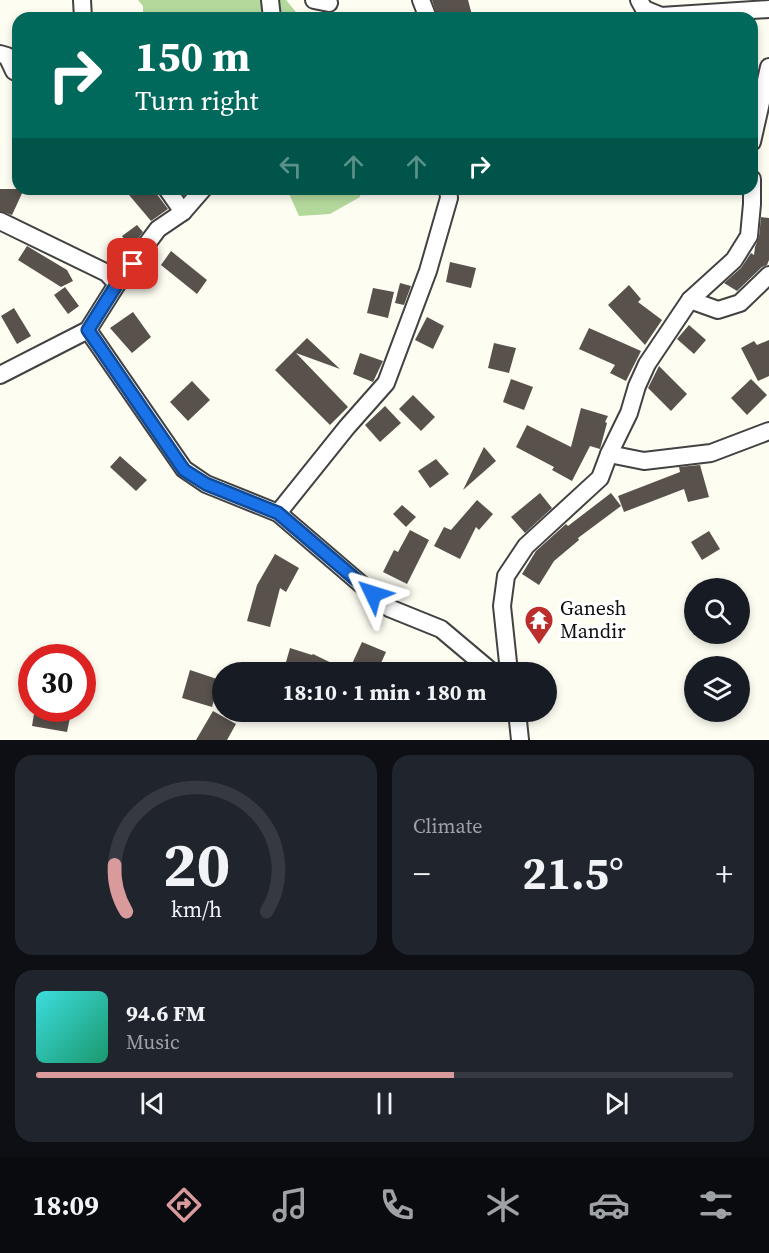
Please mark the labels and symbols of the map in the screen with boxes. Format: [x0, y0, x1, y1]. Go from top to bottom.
pin [107, 238, 158, 289]
position arrow [341, 562, 405, 626]
place label: Ganesh Mandir [560, 594, 627, 645]
temple icon: Ganesh Mandir [523, 604, 555, 646]
speed limit sign: 30 [18, 644, 96, 722]

